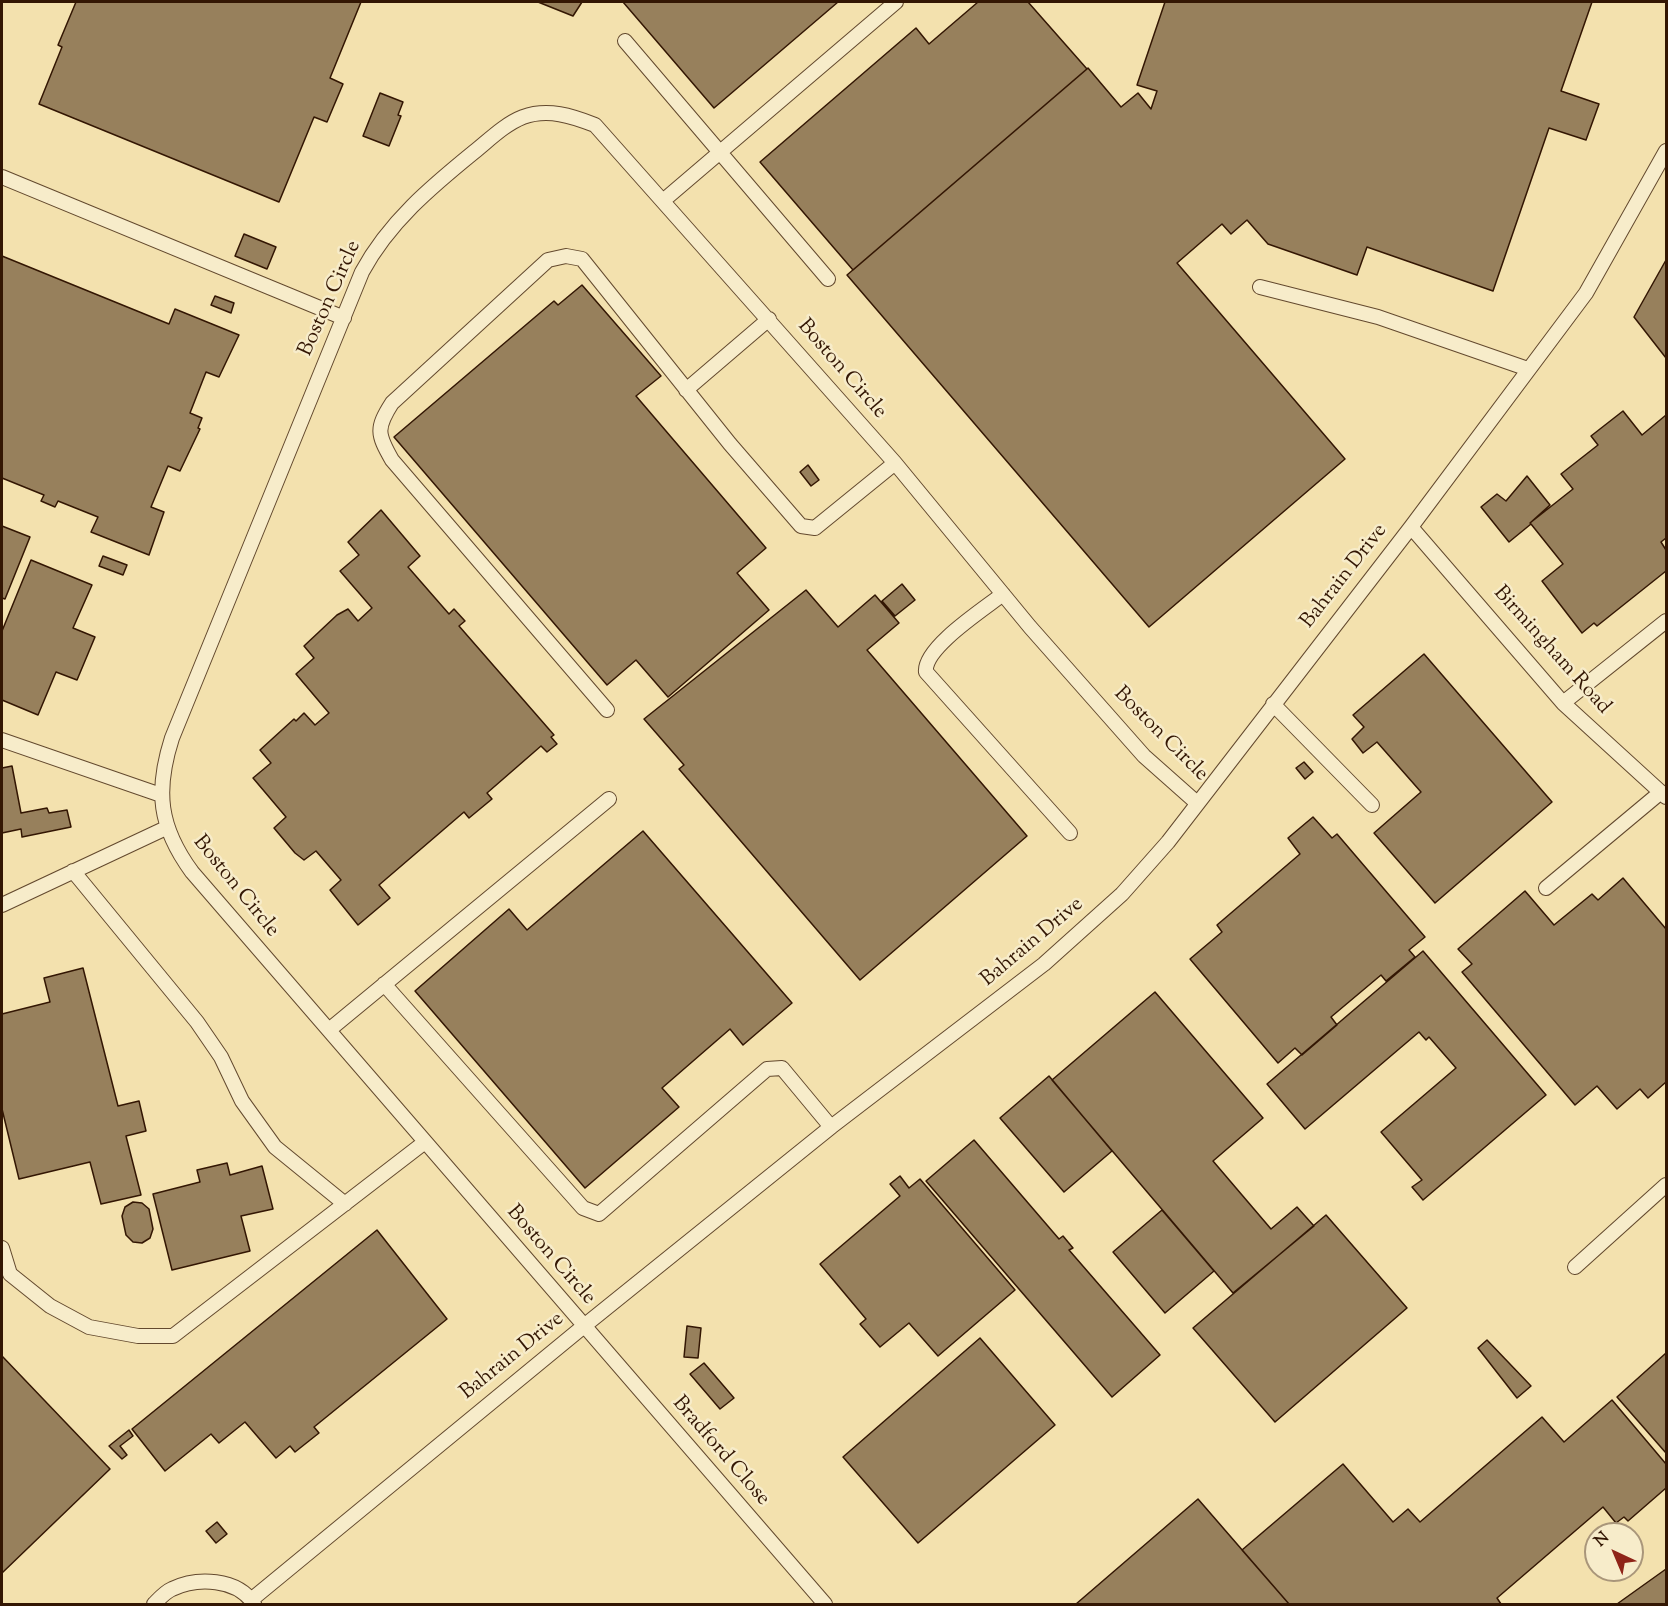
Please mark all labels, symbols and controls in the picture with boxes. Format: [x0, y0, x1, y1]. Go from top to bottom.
street label: Boston Circle [294, 237, 368, 361]
street label: Boston Circle [791, 315, 891, 425]
street label: Bahrain Drive [1296, 520, 1394, 634]
street label: Birmingham Road [1487, 582, 1615, 720]
street label: Boston Circle [1107, 682, 1213, 788]
street label: Boston Circle [186, 831, 284, 943]
street label: Bahrain Drive [977, 893, 1089, 993]
street label: Boston Circle [500, 1201, 600, 1311]
street label: Bahrain Drive [456, 1308, 570, 1406]
street label: Bradford Close [666, 1392, 774, 1512]
north arrow [1584, 1522, 1644, 1582]
text: N [1590, 1527, 1615, 1553]

